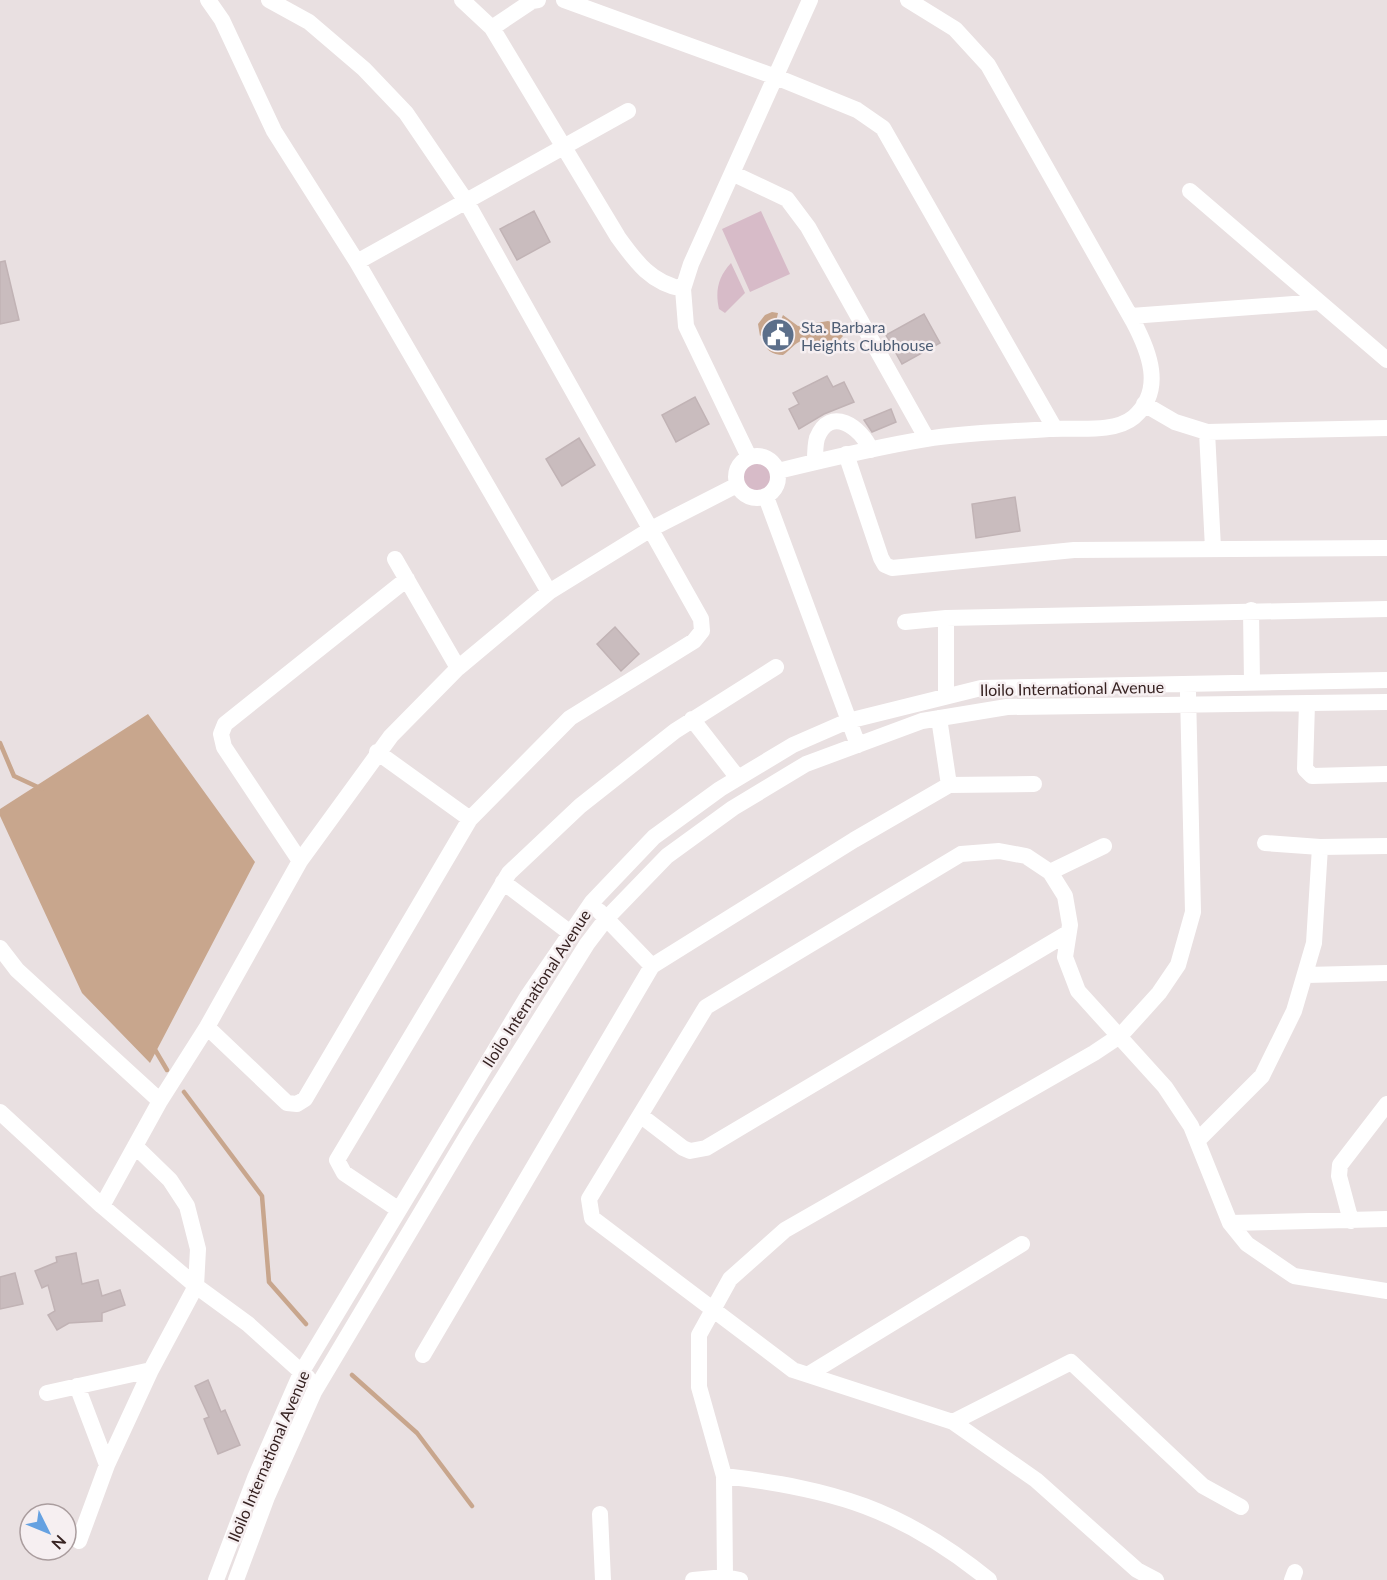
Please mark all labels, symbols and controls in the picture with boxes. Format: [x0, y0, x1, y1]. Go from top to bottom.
public building icon: Sta. Barbara Heights Clubhouse [760, 317, 796, 353]
place label: Sta. Barbara Heights Clubhouse [801, 317, 934, 354]
street label: Iloilo International Avenue [980, 677, 1164, 699]
street label: Iloilo International Avenue [478, 906, 594, 1070]
street label: Iloilo International Avenue [223, 1368, 313, 1544]
north arrow [18, 1502, 78, 1562]
text: N [48, 1532, 70, 1554]

